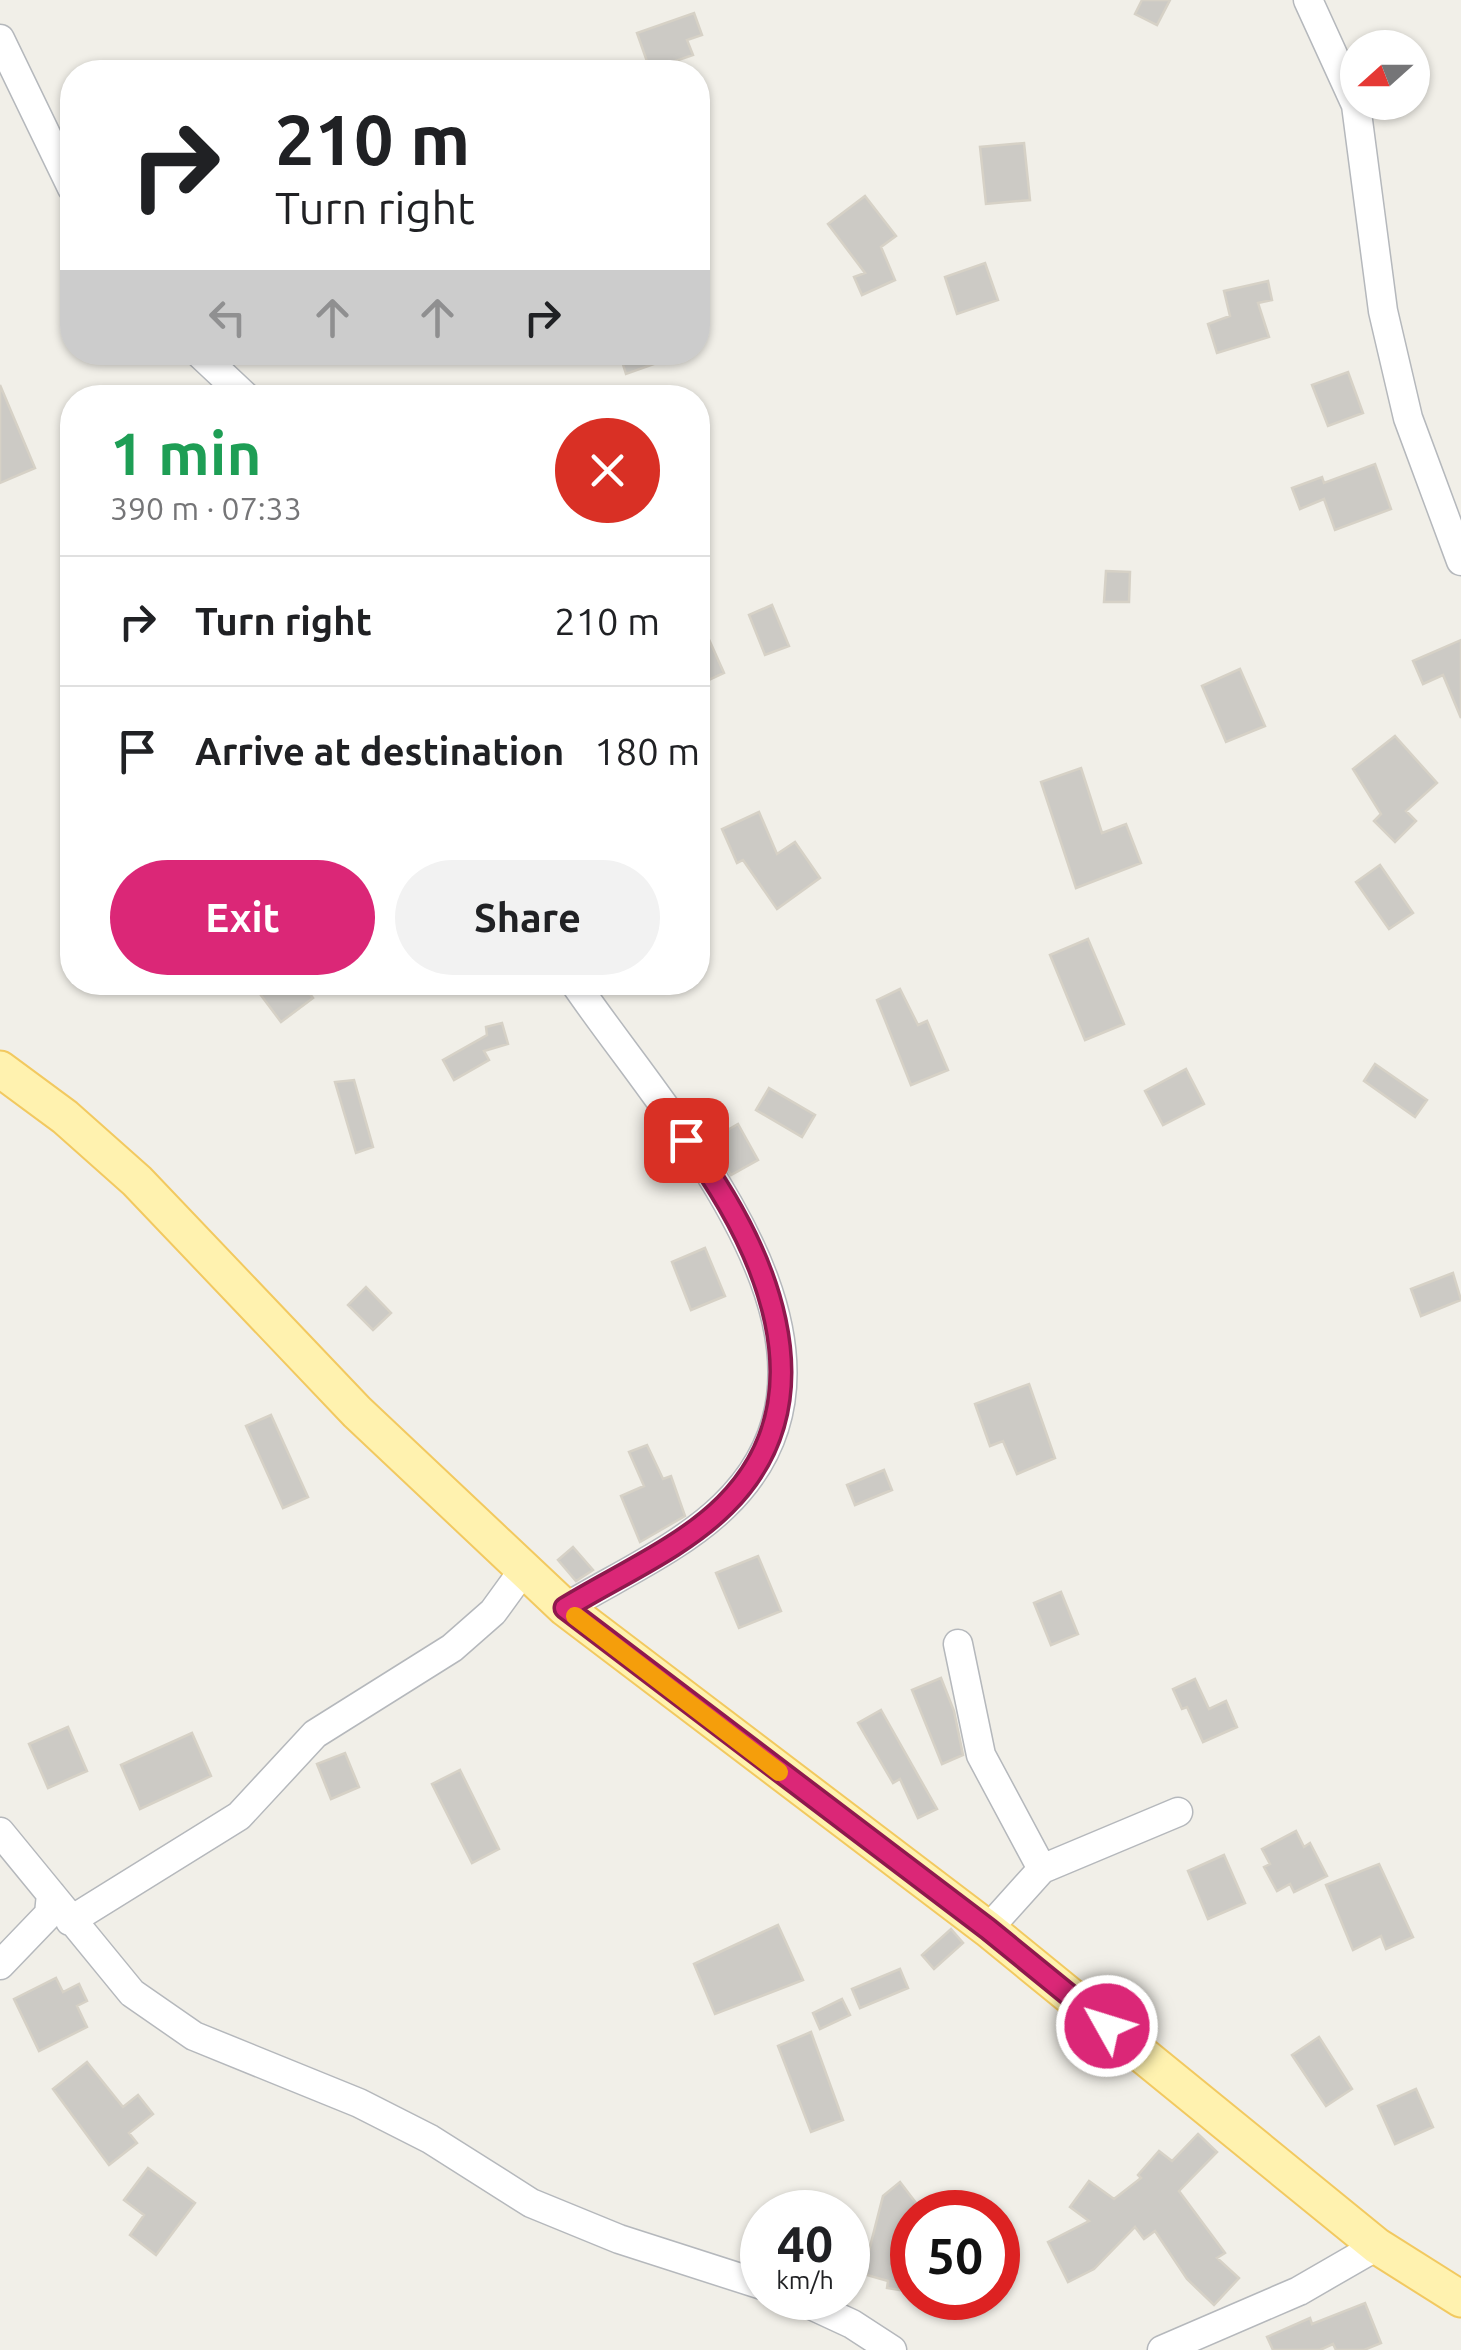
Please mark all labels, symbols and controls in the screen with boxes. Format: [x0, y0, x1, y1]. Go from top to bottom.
north arrow [1340, 30, 1430, 120]
map controls [1340, 30, 1430, 120]
icon: right [110, 100, 240, 230]
text: 210 m [275, 100, 470, 178]
text: Turn right [275, 182, 475, 233]
icon: left [200, 290, 255, 345]
icon: ahead [305, 290, 360, 345]
icon: ahead [410, 290, 465, 345]
icon: right [515, 290, 570, 345]
button: close [555, 418, 660, 523]
text: 1 min [110, 419, 262, 486]
text: 390 m · 07:33 [110, 490, 302, 526]
icon: right [110, 594, 165, 649]
text: Turn right [195, 600, 372, 642]
text: 210 m [554, 600, 660, 642]
icon: arrive [110, 724, 165, 779]
text: Arrive at destination [195, 730, 564, 772]
text: 180 m [594, 730, 700, 772]
button: Exit [110, 860, 375, 975]
button: Share [395, 860, 660, 975]
pin [644, 1098, 729, 1183]
icon: arrive [659, 1113, 714, 1168]
position arrow [1055, 1974, 1159, 2078]
speed limit sign: 50 [890, 2190, 1020, 2320]
text: 40 [777, 2215, 833, 2271]
text: km/h [776, 2266, 834, 2294]

